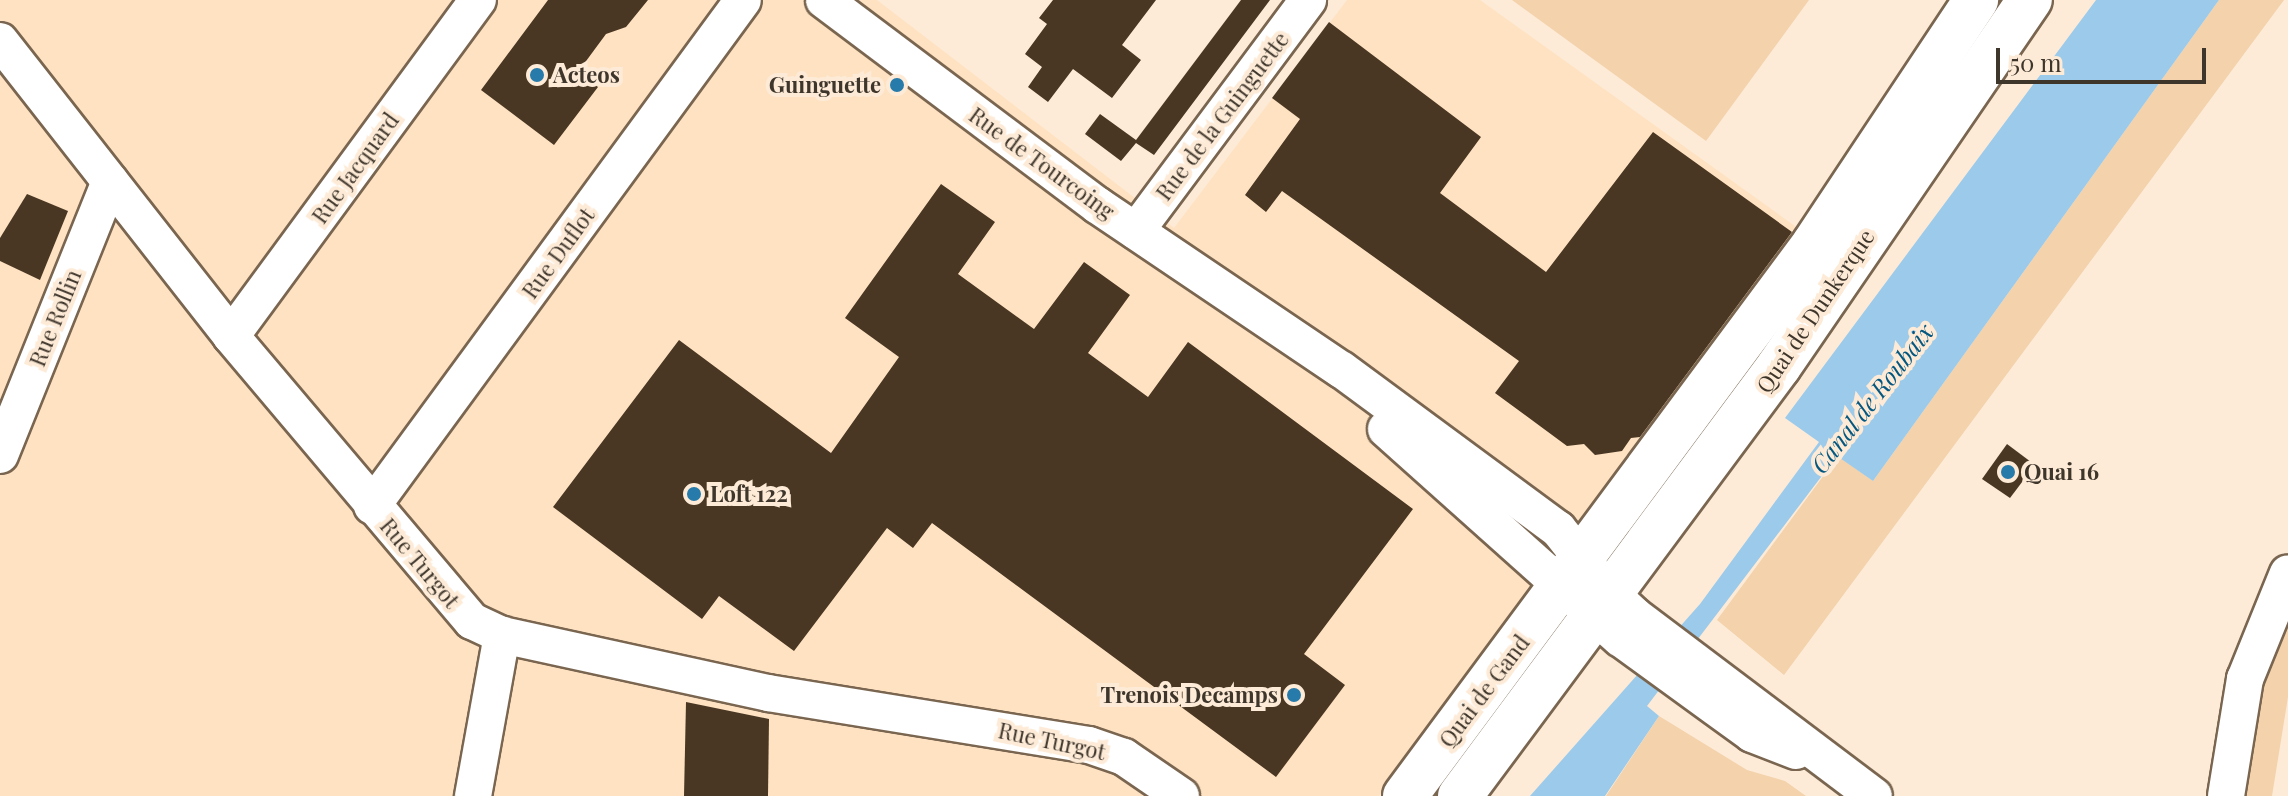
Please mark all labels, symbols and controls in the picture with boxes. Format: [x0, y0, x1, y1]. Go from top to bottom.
street label: Rue de la Guinguette [1150, 26, 1294, 206]
scale bar [2000, 32, 2210, 82]
text: 50 m [2010, 46, 2062, 78]
place label: Acteos [553, 62, 620, 88]
marker: Acteos [528, 66, 546, 84]
place label: Guinguette [769, 72, 881, 98]
marker: Guinguette [888, 76, 906, 94]
street label: Rue de Tourcoing [964, 101, 1120, 225]
street label: Rue Jacquard [306, 108, 404, 228]
street label: Rue Duflot [516, 203, 600, 303]
street label: Quai de Dunkerque [1751, 224, 1879, 398]
street label: Rue Rollin [24, 266, 86, 370]
water label: Canal de Roubaix [1804, 317, 1940, 479]
place label: Quai 16 [2024, 459, 2099, 485]
marker: Quai 16 [1999, 463, 2017, 481]
place label: Loft 122 [710, 481, 788, 507]
marker: Loft 122 [685, 485, 703, 503]
street label: Rue Turgot [375, 513, 465, 613]
street label: Quai de Gand [1433, 630, 1535, 752]
place label: Trenois Decamps [1100, 682, 1278, 708]
marker: Trenois Decamps [1285, 686, 1303, 704]
street label: Rue Turgot [996, 717, 1108, 765]

